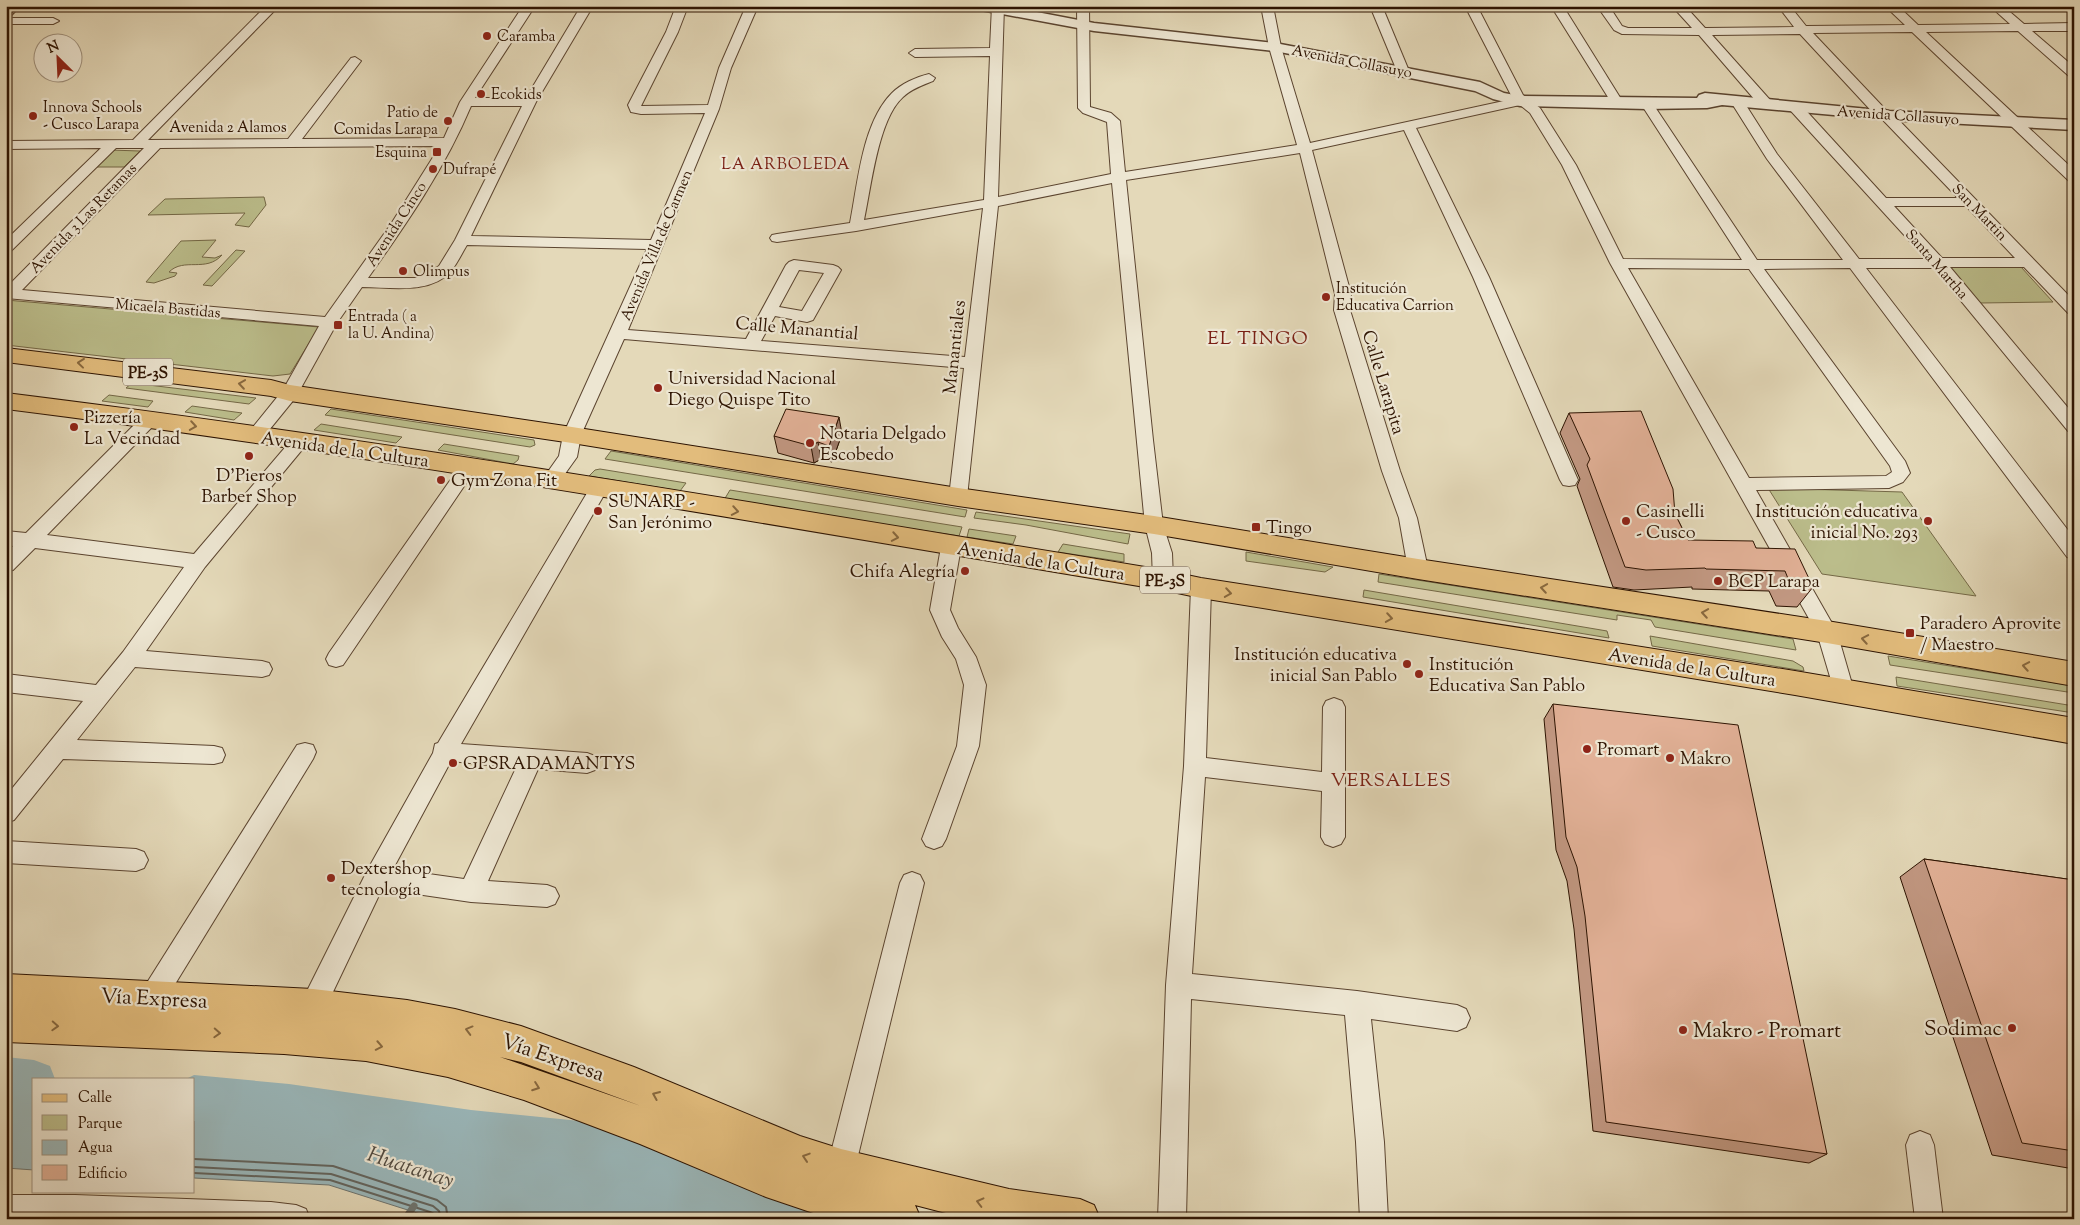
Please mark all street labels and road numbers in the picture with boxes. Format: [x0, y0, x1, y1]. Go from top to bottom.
street label: Avenida Collasuyo [1290, 40, 1414, 84]
street label: Avenida Collasuyo [1836, 102, 1960, 131]
street label: Avenida 2 Alamos [169, 118, 287, 139]
street label: Avenida 3 Las Retamas [26, 159, 142, 279]
street label: Avenida Villa de Carmen [616, 167, 699, 324]
street label: Avenida Cinco [362, 178, 433, 271]
street label: San Martin [1946, 180, 2012, 246]
street label: Santa Martha [1899, 225, 1972, 305]
street label: Micaela Bastidas [114, 294, 221, 325]
street label: Manantiales [938, 299, 974, 395]
street label: Calle Manantial [734, 312, 859, 348]
street label: Calle Larapita [1354, 327, 1410, 438]
road number: PE-3S [123, 358, 173, 386]
street label: Avenida de la Cultura [259, 426, 430, 476]
street label: Avenida de la Cultura [955, 537, 1126, 589]
road number: PE-3S [1140, 566, 1190, 594]
street label: Avenida de la Cultura [1606, 643, 1777, 695]
street label: Vía Expresa [100, 982, 208, 1018]
street label: Vía Expresa [497, 1027, 608, 1091]

